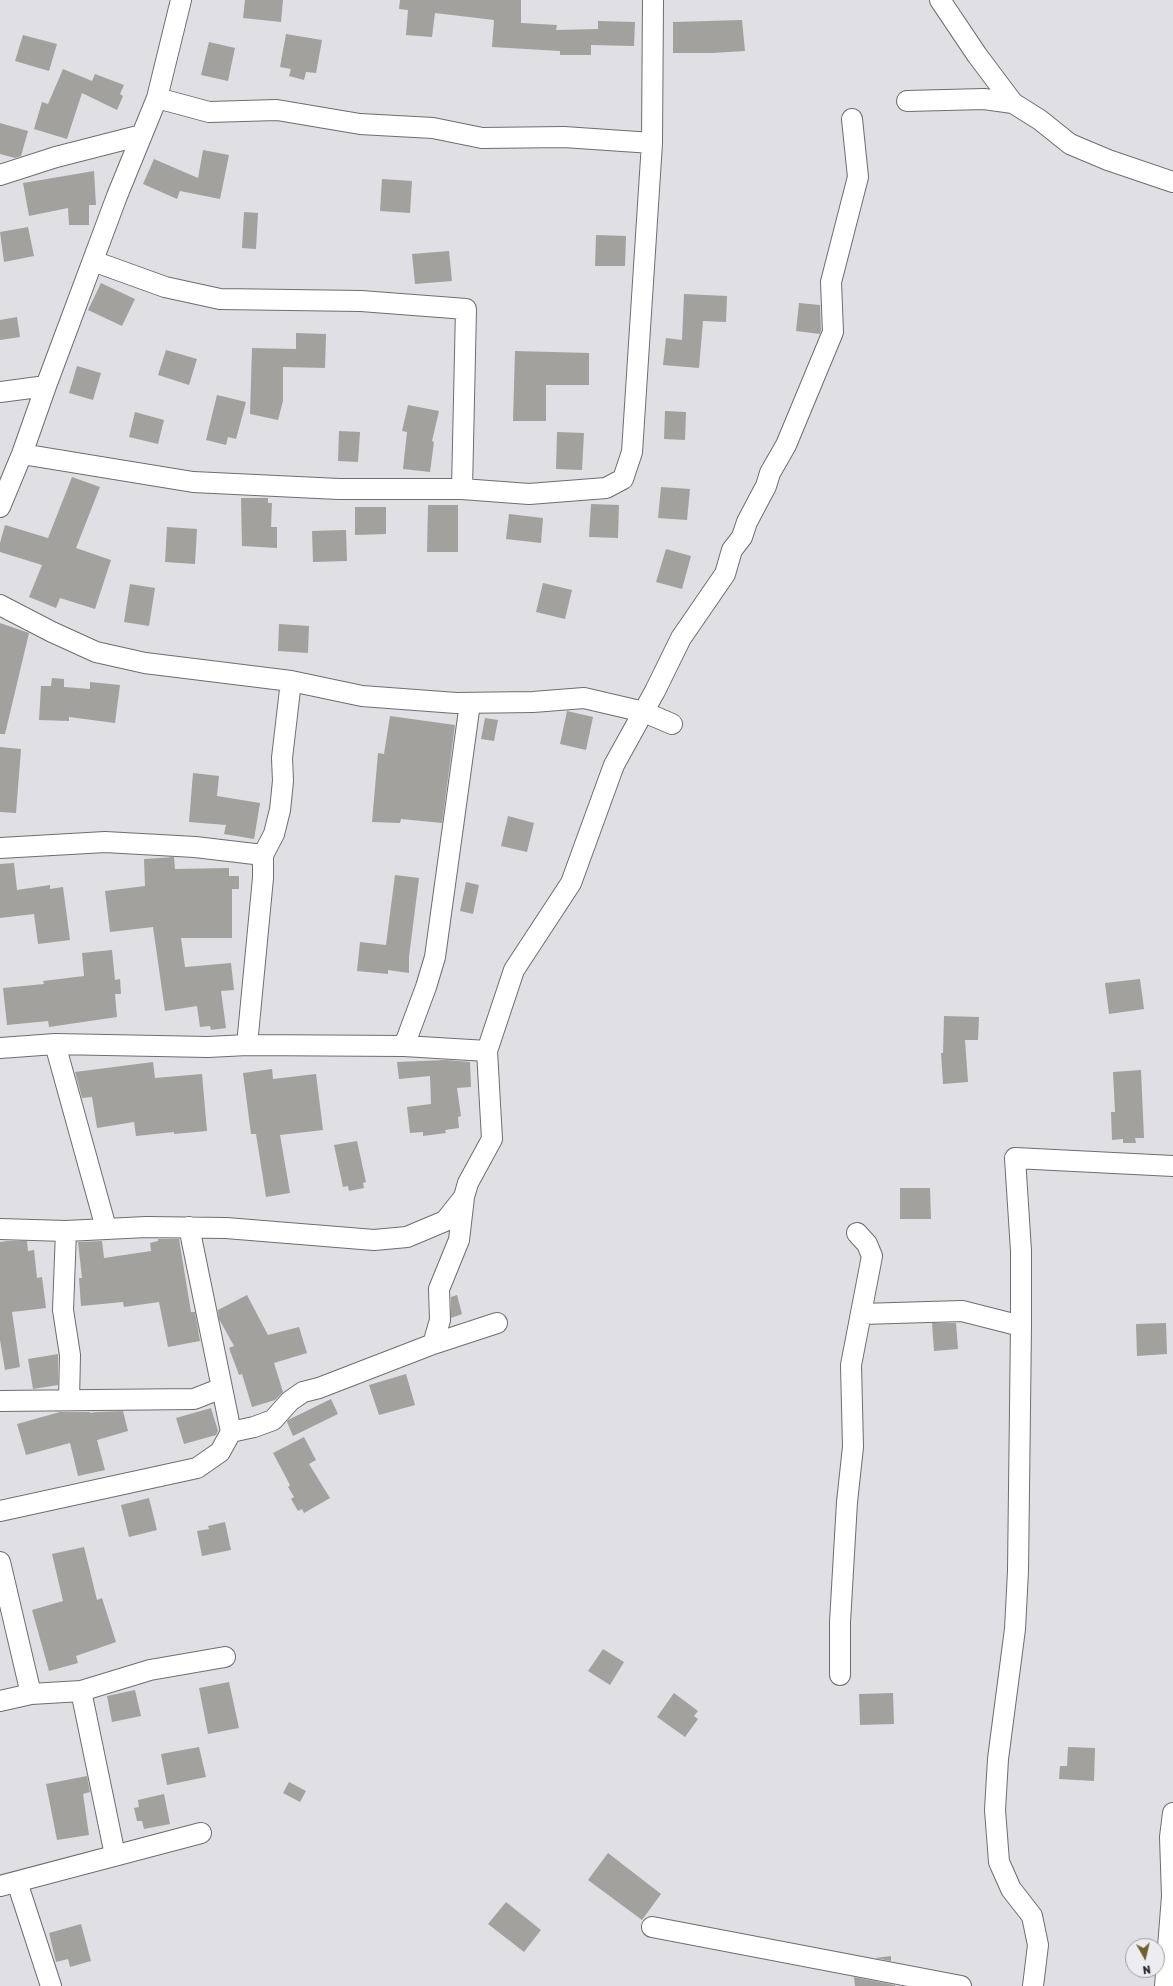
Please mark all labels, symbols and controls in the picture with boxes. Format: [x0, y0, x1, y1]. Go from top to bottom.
north arrow [1125, 1938, 1165, 1978]
text: N [1142, 1962, 1151, 1976]

